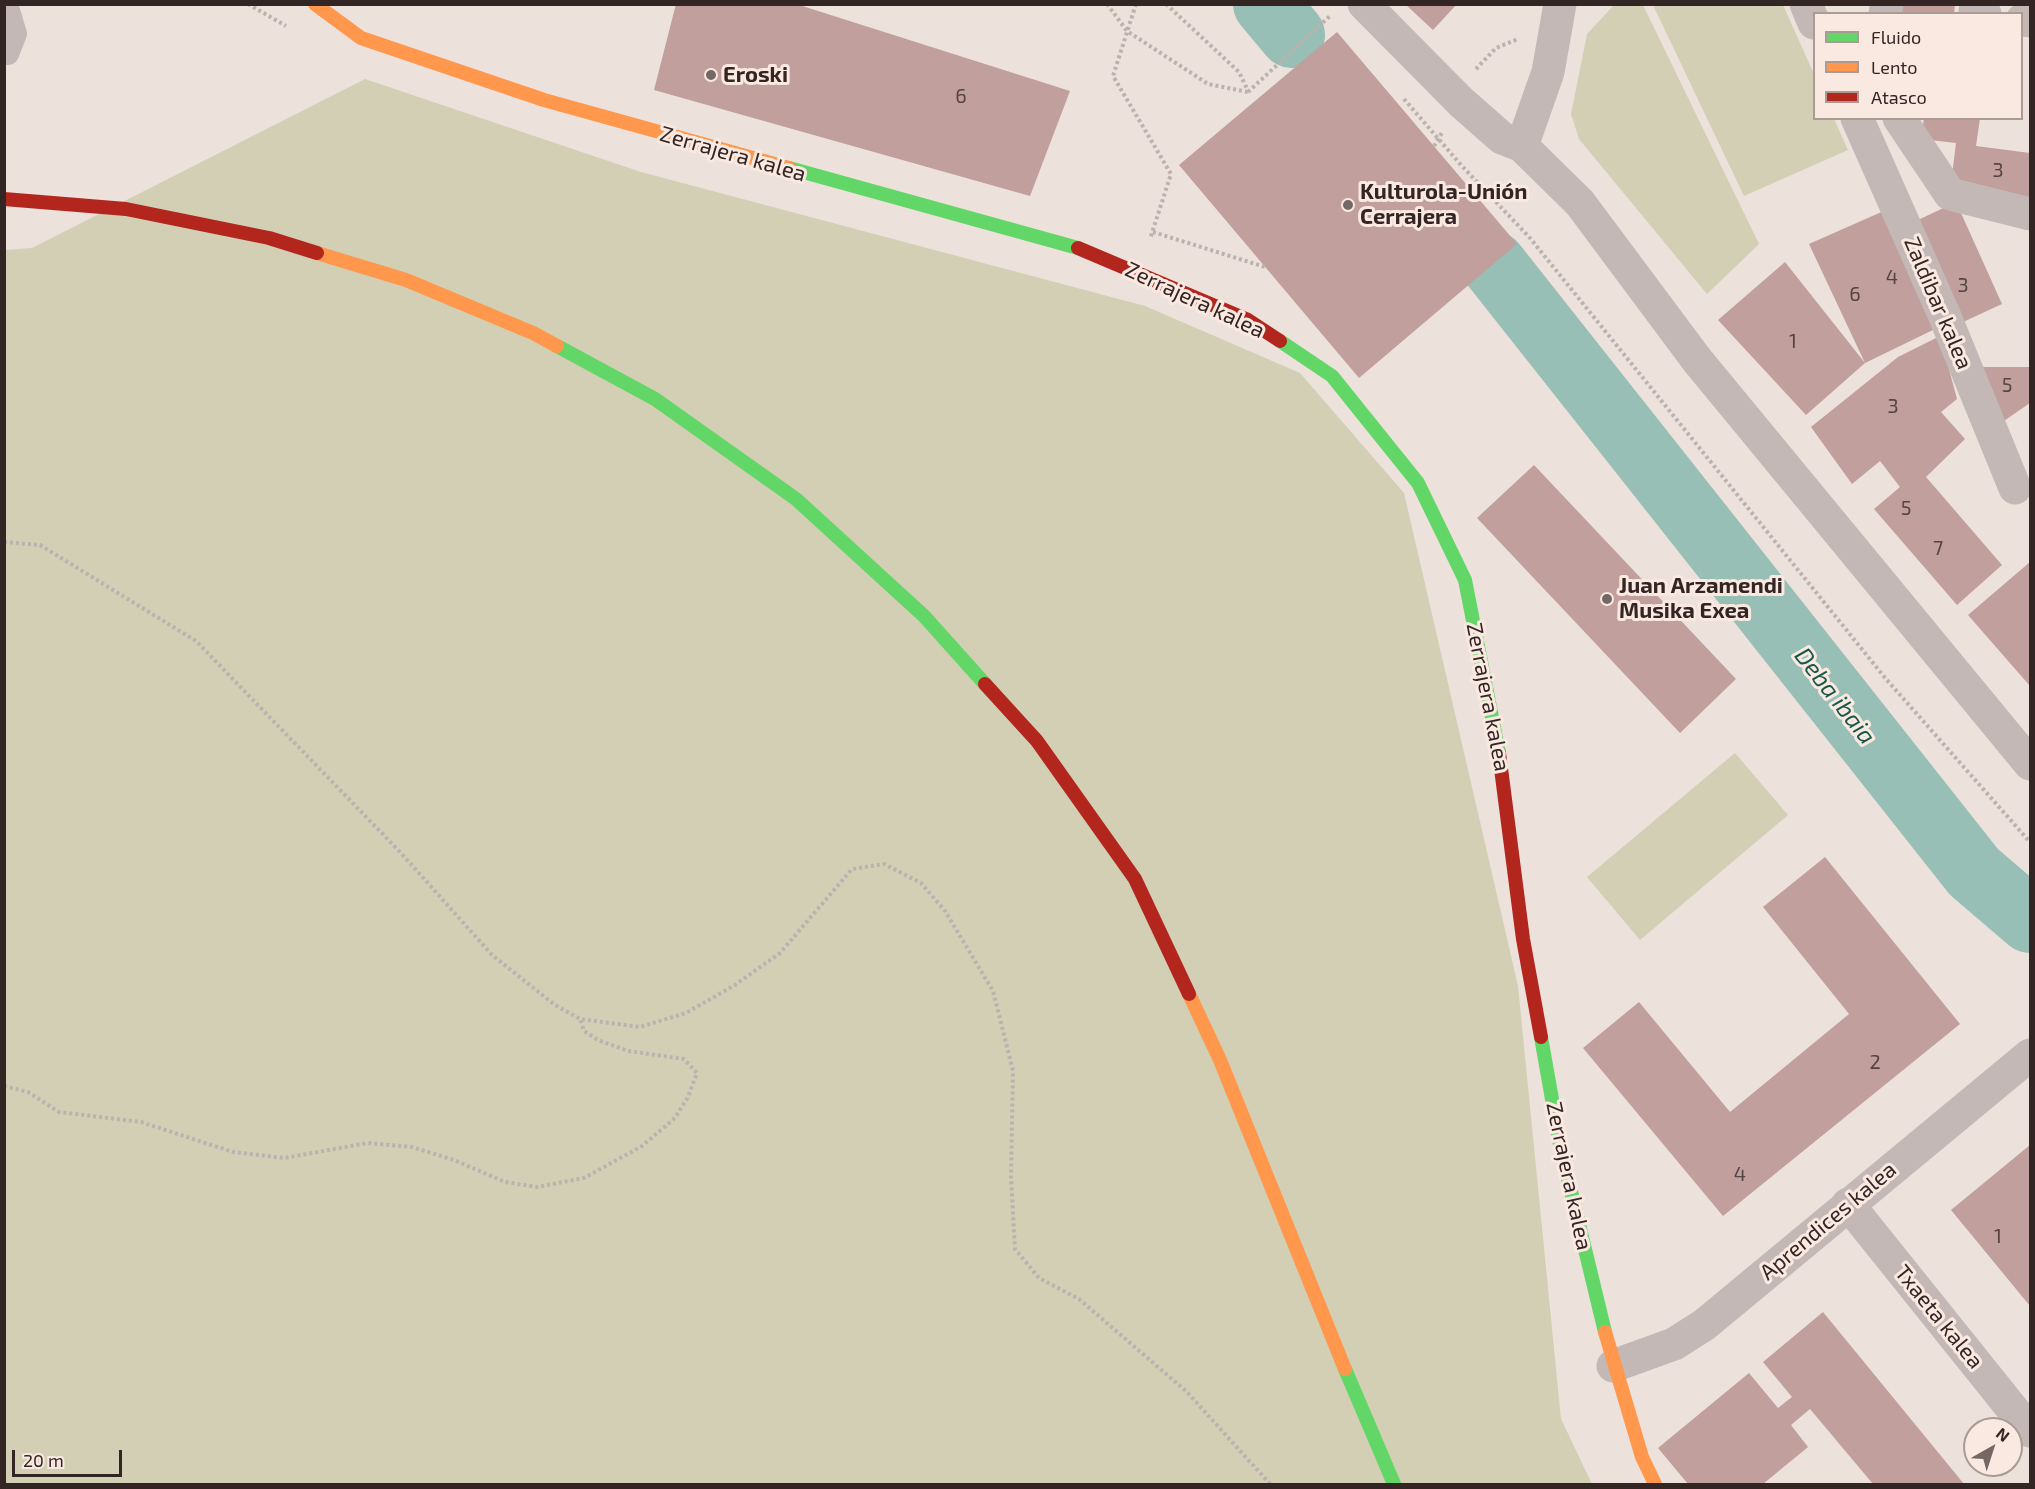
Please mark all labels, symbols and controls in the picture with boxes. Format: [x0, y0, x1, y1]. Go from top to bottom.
legend [1813, 12, 2023, 120]
text: Fluido [1871, 26, 1921, 48]
text: Lento [1871, 56, 1917, 78]
place label: Eroski [723, 62, 788, 88]
marker: Eroski [704, 68, 718, 82]
house number: 6 [955, 84, 967, 108]
text: Atasco [1871, 86, 1927, 108]
street label: Zerrajera kalea [657, 121, 809, 187]
house number: 3 [1992, 158, 2004, 182]
place label: Kulturola-Unión Cerrajera [1360, 179, 1528, 230]
marker: Kulturola-Unión Cerrajera [1341, 198, 1355, 212]
street label: Zaldibar kalea [1898, 233, 1978, 373]
street label: Zerrajera kalea [1121, 256, 1269, 344]
house number: 4 [1886, 265, 1898, 289]
house number: 3 [1957, 273, 1969, 297]
house number: 6 [1849, 282, 1861, 306]
house number: 1 [1789, 329, 1797, 353]
house number: 5 [2002, 373, 2012, 397]
house number: 3 [1887, 394, 1899, 418]
house number: 5 [1901, 496, 1911, 520]
house number: 7 [1933, 536, 1943, 560]
place label: Juan Arzamendi Musika Exea [1619, 573, 1783, 624]
marker: Juan Arzamendi Musika Exea [1600, 592, 1614, 606]
street label: Zerrajera kalea [1461, 620, 1515, 774]
water label: Deba ibaia [1788, 642, 1882, 750]
house number: 2 [1869, 1050, 1881, 1074]
street label: Zerrajera kalea [1540, 1099, 1598, 1253]
street label: Aprendices kalea [1754, 1156, 1902, 1286]
house number: 4 [1734, 1162, 1746, 1186]
house number: 1 [1994, 1224, 2002, 1248]
street label: Txaeta kalea [1889, 1260, 1989, 1374]
north arrow [1963, 1417, 2023, 1477]
text: N [1993, 1423, 2014, 1445]
scale bar [15, 1438, 124, 1476]
text: 20 m [23, 1449, 64, 1471]

